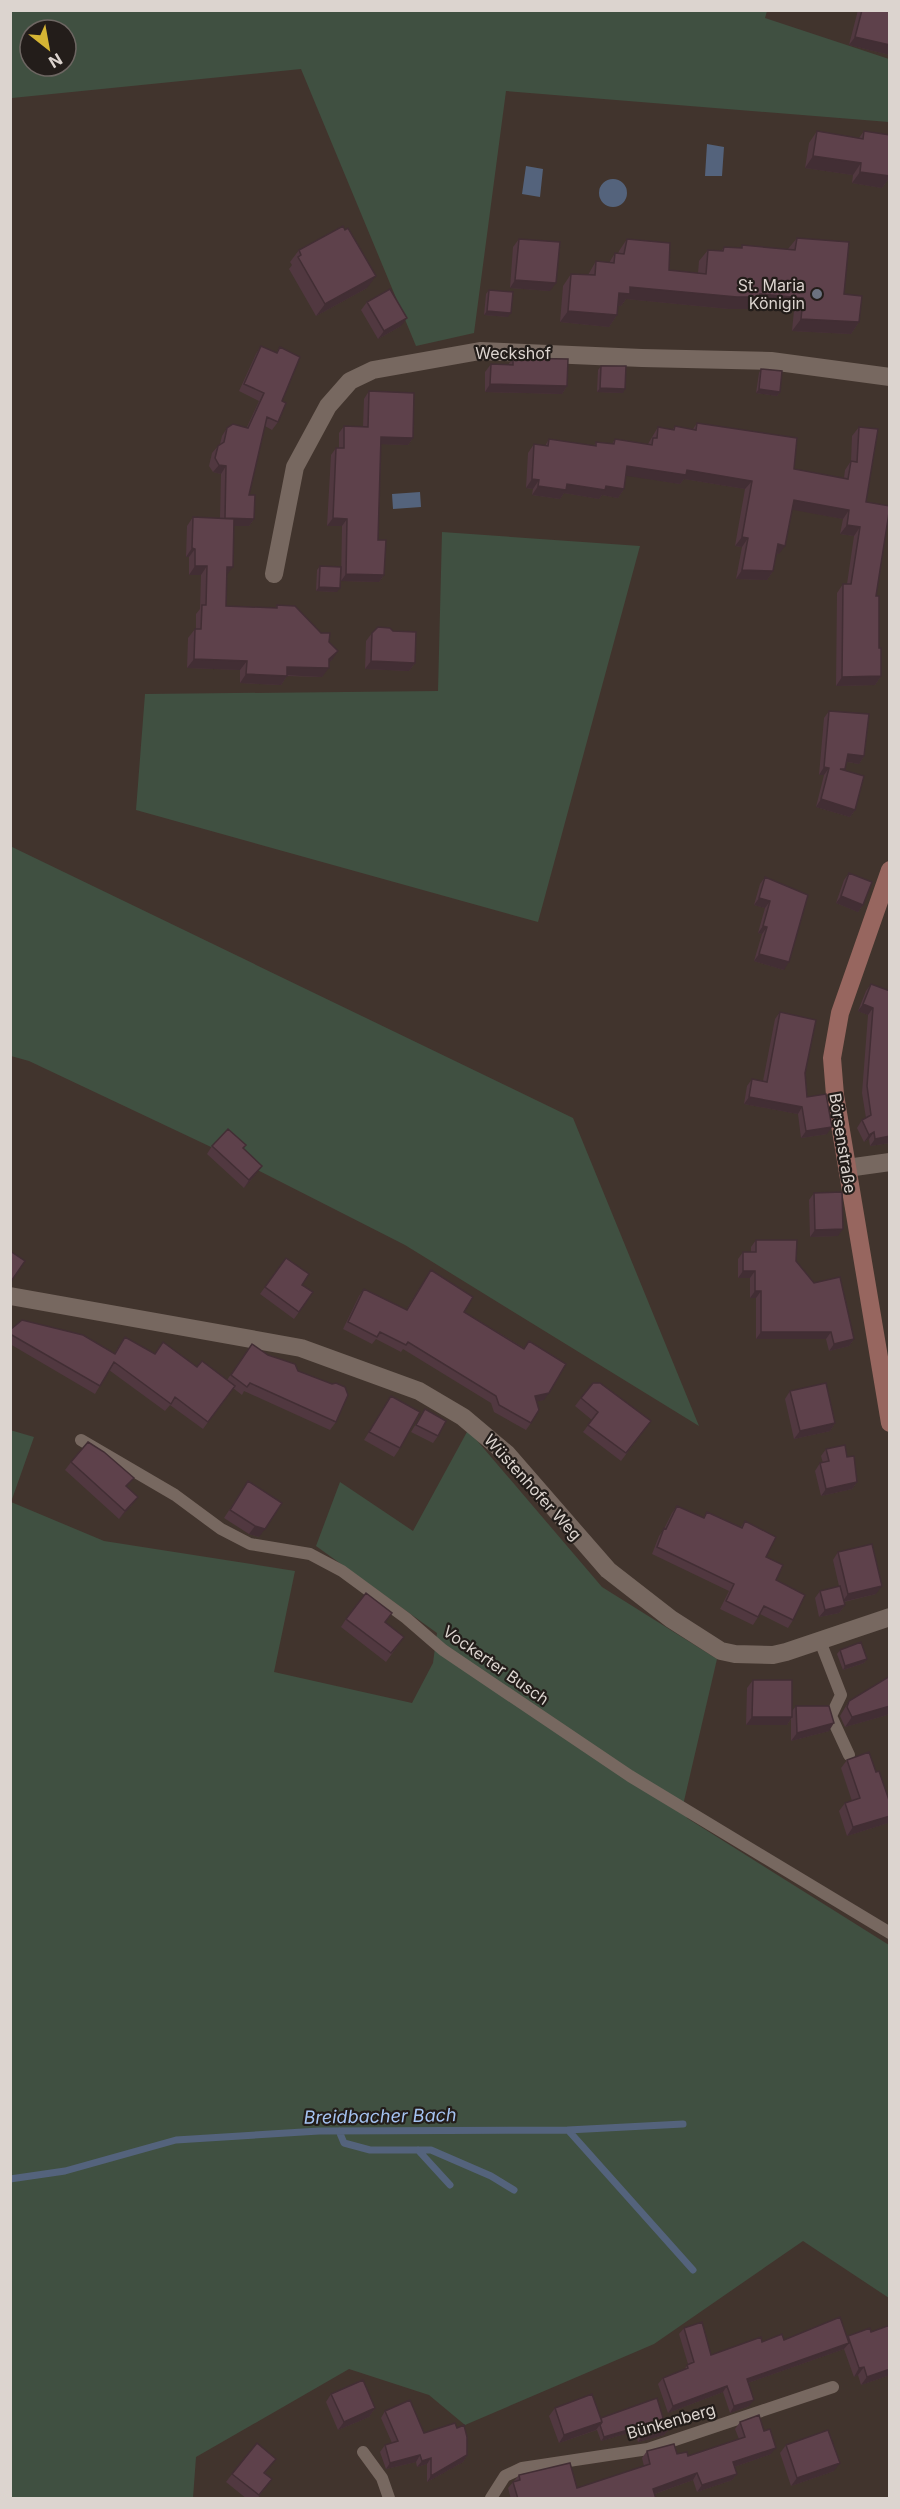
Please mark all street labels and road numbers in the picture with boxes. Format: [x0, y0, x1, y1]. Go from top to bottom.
street label: Weckshof [475, 343, 551, 363]
street label: Börsenstraße [825, 1091, 861, 1195]
street label: Wüstenhofer Weg [480, 1430, 586, 1544]
street label: Vockerter Busch [439, 1621, 553, 1709]
street label: Bünkenberg [624, 2399, 718, 2443]

